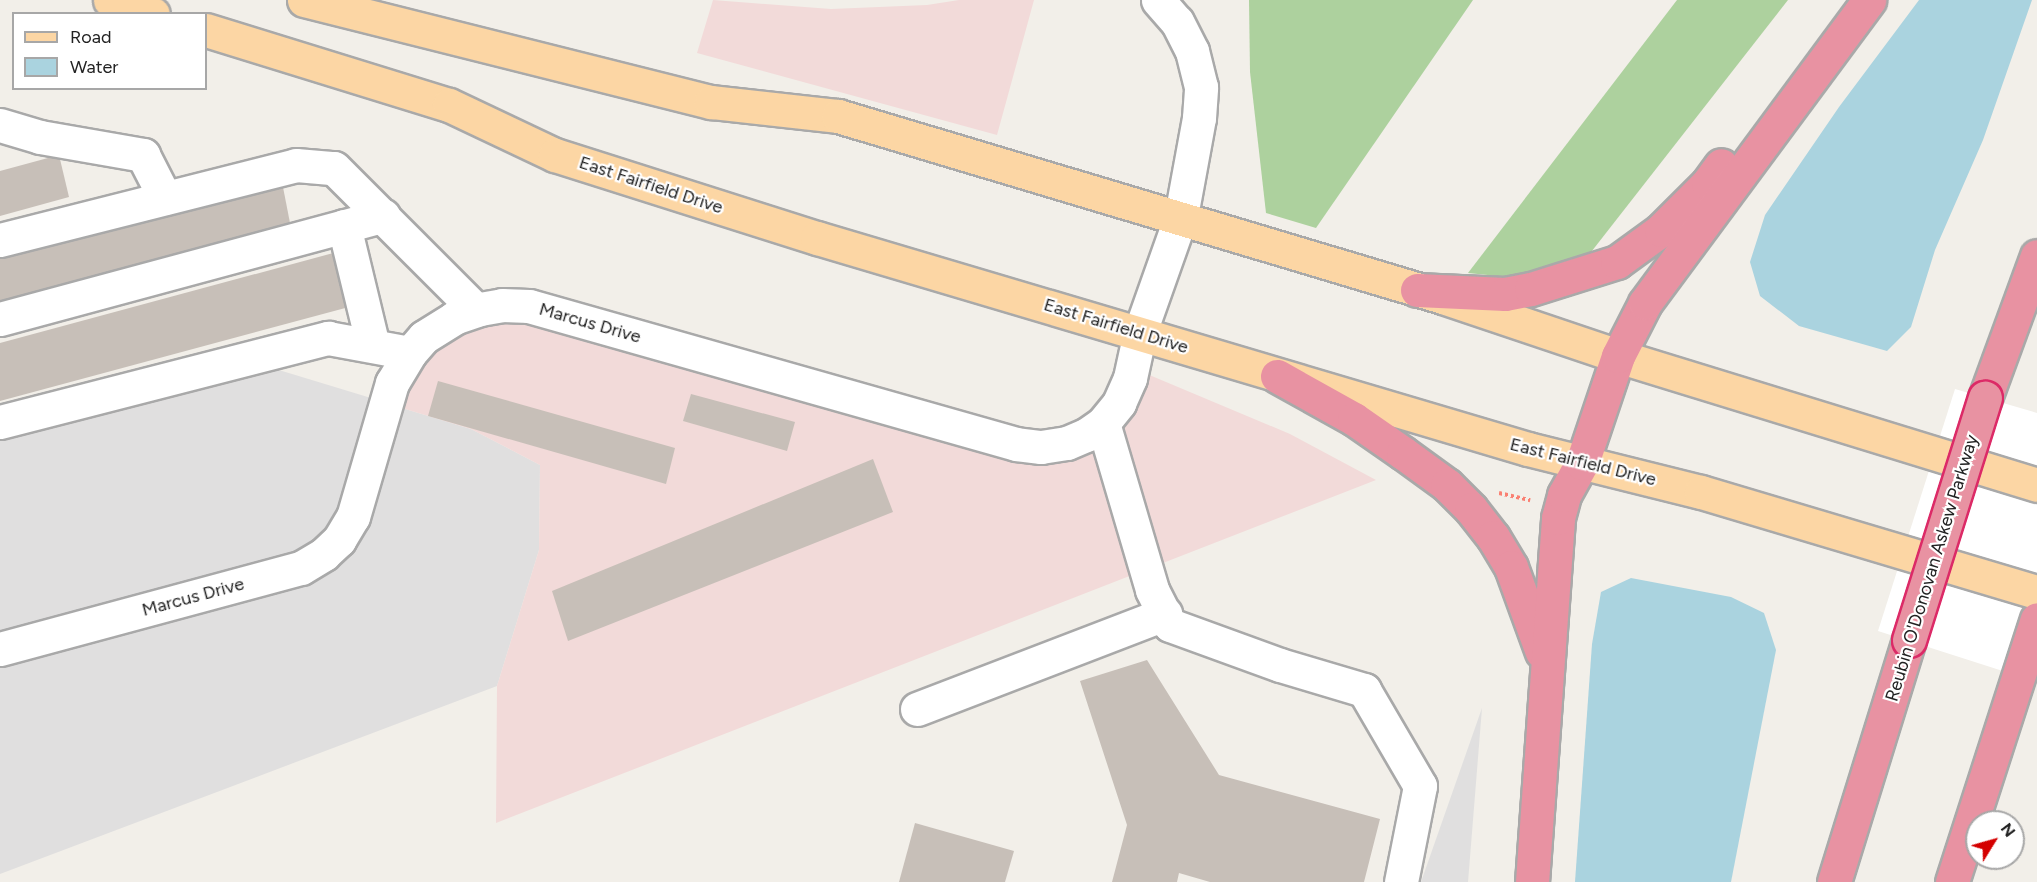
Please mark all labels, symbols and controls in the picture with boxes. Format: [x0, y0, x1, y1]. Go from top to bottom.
legend [12, 12, 207, 90]
text: Road [70, 26, 111, 48]
text: Water [70, 56, 118, 78]
street label: East Fairfield Drive [576, 152, 726, 218]
street label: East Fairfield Drive [1041, 294, 1191, 358]
street label: Marcus Drive [537, 298, 643, 348]
street label: Reubin O'Donovan Askew Parkway [1881, 432, 1983, 704]
street label: East Fairfield Drive [1508, 433, 1658, 491]
street label: Marcus Drive [140, 573, 246, 621]
north arrow [1965, 810, 2025, 870]
text: N [1997, 819, 2019, 841]

